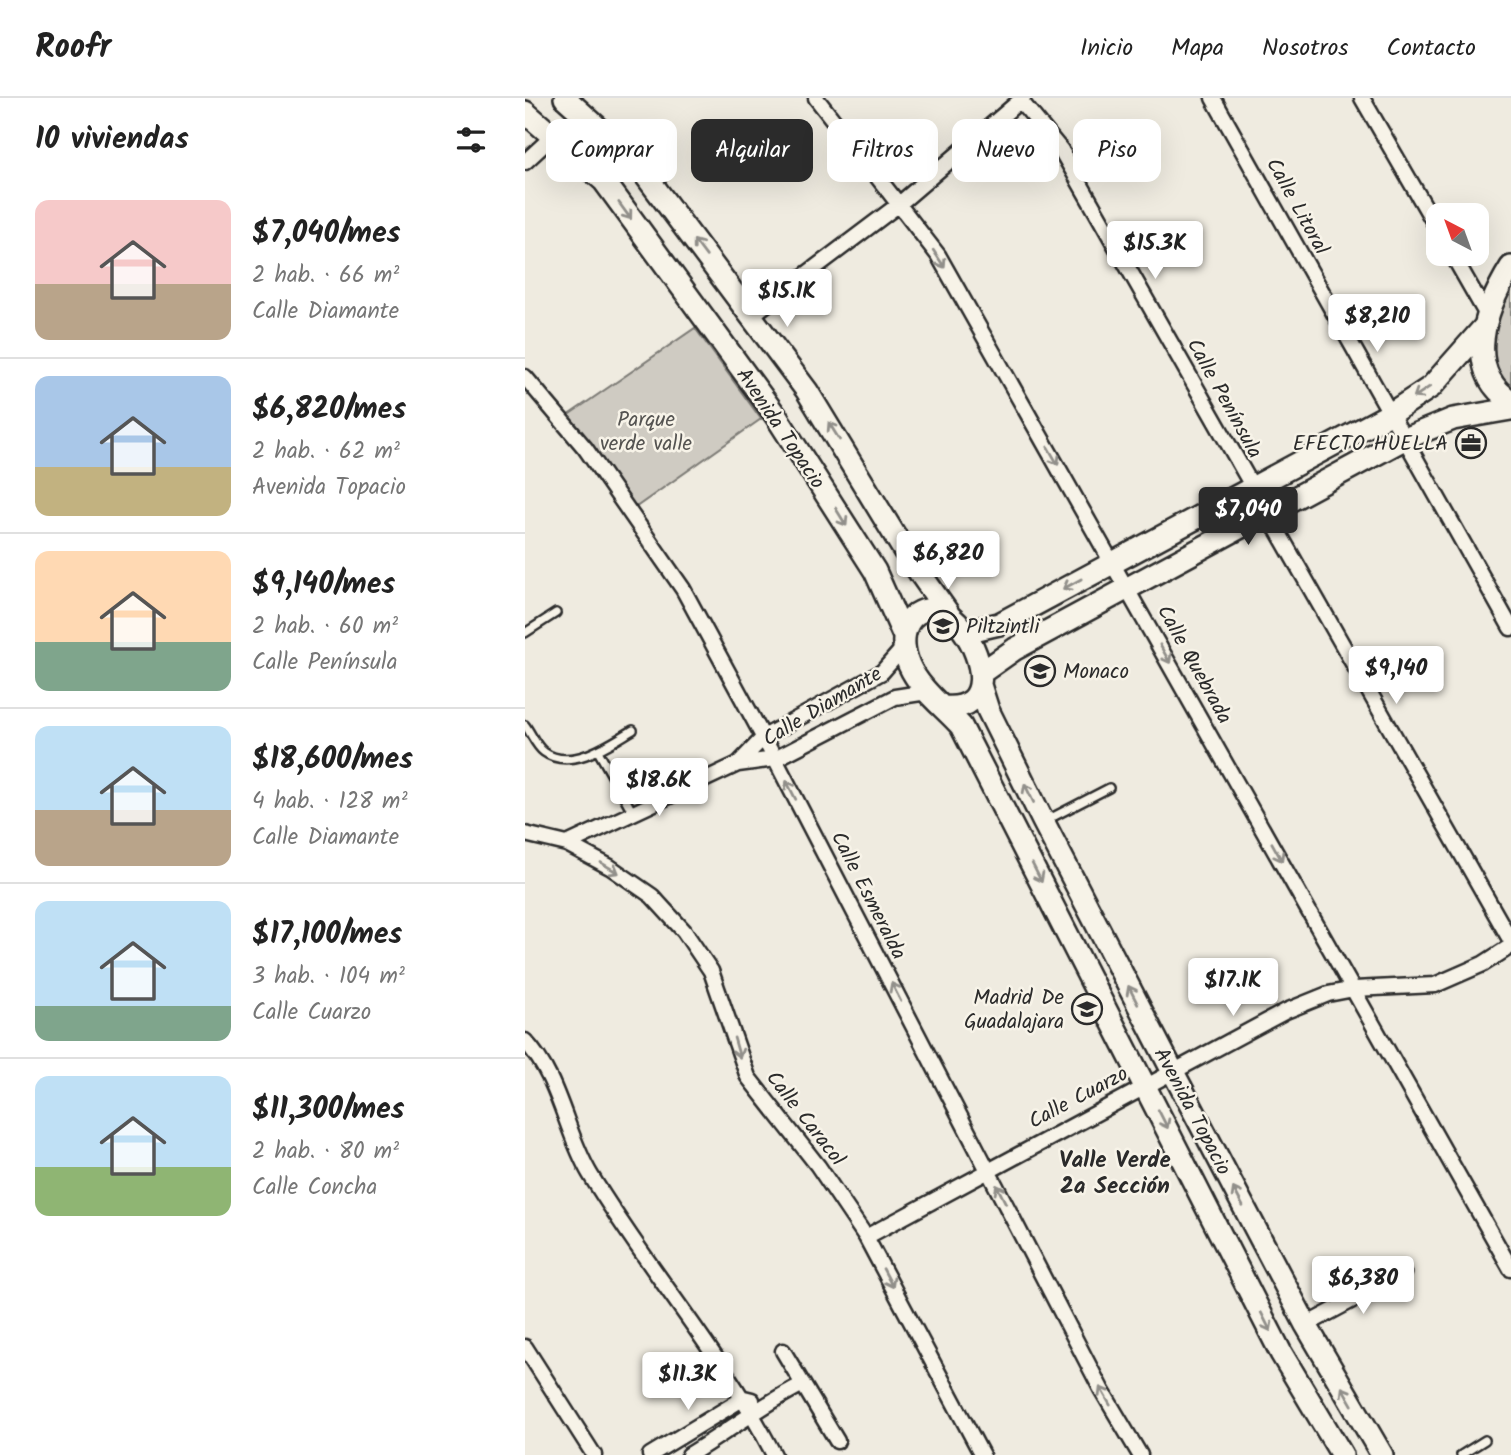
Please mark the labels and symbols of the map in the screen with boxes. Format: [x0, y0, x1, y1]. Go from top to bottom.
street label: Calle Litoral [1256, 152, 1337, 261]
one-way arrow [618, 201, 633, 220]
north arrow [1426, 203, 1489, 266]
pin: $15.3K [1098, 222, 1212, 281]
one-way arrow [692, 239, 707, 257]
one-way arrow [932, 249, 947, 268]
pin: $15.1K [730, 270, 844, 329]
pin: $8,210 [1320, 294, 1434, 354]
street label: Calle Península [1177, 333, 1270, 465]
street label: Avenida Topacio [727, 361, 833, 496]
one-way arrow [1413, 385, 1432, 399]
park label: Parque verde valle [600, 404, 693, 461]
one-way arrow [826, 422, 840, 442]
office icon: EFECTO HUELLA [1454, 426, 1488, 460]
place label: EFECTO HUELLA [1293, 428, 1448, 461]
one-way arrow [1046, 446, 1060, 466]
pin: $7,040 [1191, 488, 1305, 547]
one-way arrow [835, 506, 849, 526]
pin: $6,820 [891, 532, 1005, 591]
one-way arrow [1062, 578, 1083, 591]
street label: Calle Quebrada [1147, 599, 1240, 730]
school or university icon: Piltzintli [926, 609, 960, 643]
place label: Piltzintli [966, 611, 1040, 644]
one-way arrow [1159, 643, 1172, 664]
pin: $9,140 [1339, 646, 1453, 706]
school or university icon: Monaco [1023, 654, 1057, 688]
place label: Monaco [1063, 656, 1129, 689]
street label: Calle Diamante [757, 658, 889, 756]
pin: $18.6K [602, 758, 716, 818]
one-way arrow [784, 780, 798, 801]
one-way arrow [1021, 783, 1035, 804]
street label: Calle Esmeralda [821, 826, 914, 966]
one-way arrow [1271, 841, 1284, 862]
one-way arrow [600, 861, 620, 875]
one-way arrow [1031, 862, 1044, 883]
pin: $17.1K [1176, 958, 1290, 1018]
one-way arrow [889, 982, 903, 1003]
place label: Madrid De Guadalajara [964, 982, 1065, 1039]
one-way arrow [1125, 985, 1139, 1006]
school or university icon: Madrid De Guadalajara [1070, 992, 1104, 1026]
one-way arrow [731, 1037, 744, 1059]
street label: Avenida Topacio [1144, 1042, 1239, 1181]
street label: Calle Cuarzo [1023, 1058, 1134, 1138]
street label: Calle Caracol [757, 1064, 853, 1174]
one-way arrow [1157, 1108, 1171, 1129]
district label: Valle Verde 2a Sección [1059, 1143, 1171, 1205]
one-way arrow [994, 1184, 1008, 1205]
one-way arrow [1231, 1187, 1245, 1207]
pin: $6,380 [1306, 1256, 1420, 1316]
one-way arrow [882, 1267, 895, 1288]
one-way arrow [1259, 1312, 1273, 1332]
pin: $11.3K [631, 1352, 745, 1412]
one-way arrow [1098, 1387, 1112, 1407]
one-way arrow [1340, 1387, 1354, 1407]

